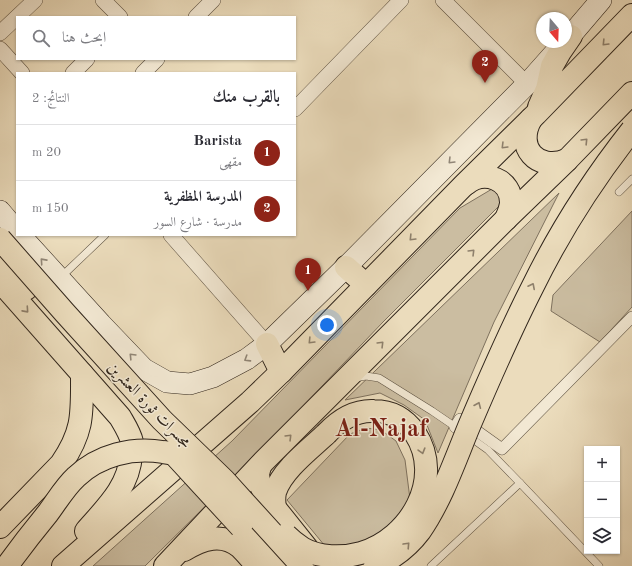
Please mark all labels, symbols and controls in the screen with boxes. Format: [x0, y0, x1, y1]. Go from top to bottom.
north arrow [536, 12, 572, 48]
search box [16, 16, 296, 60]
icon: search [30, 27, 52, 49]
text: ابحث هنا [62, 31, 106, 46]
one-way arrow [602, 38, 610, 46]
pin: 2 [472, 50, 498, 83]
text: بالقرب منك [212, 89, 280, 106]
text: النتائج: 2 [32, 92, 70, 105]
text: Barista [193, 134, 242, 149]
one-way arrow [580, 138, 588, 146]
one-way arrow [501, 141, 509, 149]
text: 20 m [32, 146, 61, 159]
text: 1 [263, 146, 271, 159]
text: مقهى [219, 156, 242, 169]
one-way arrow [448, 156, 456, 164]
text: المدرسة المظفرية [164, 190, 242, 205]
text: 150 m [32, 202, 69, 215]
text: 2 [263, 202, 271, 215]
text: مدرسة · شارع السور [154, 216, 242, 229]
one-way arrow [409, 233, 417, 241]
one-way arrow [467, 249, 475, 257]
one-way arrow [40, 258, 48, 266]
pin: 1 [295, 258, 321, 291]
one-way arrow [528, 283, 535, 291]
one-way arrow [21, 305, 29, 313]
your location [317, 315, 337, 335]
one-way arrow [308, 336, 316, 344]
one-way arrow [376, 342, 384, 349]
one-way arrow [129, 353, 136, 361]
one-way arrow [244, 354, 251, 361]
street label: مجسرات ثورة العشرين [103, 359, 194, 452]
one-way arrow [474, 401, 482, 408]
district label: Al-Najaf [334, 418, 429, 442]
one-way arrow [284, 434, 292, 442]
map controls [584, 446, 620, 554]
button: + [584, 446, 620, 482]
one-way arrow [418, 448, 426, 454]
button: − [584, 482, 620, 518]
button: layers [584, 518, 620, 554]
one-way arrow [403, 542, 410, 550]

